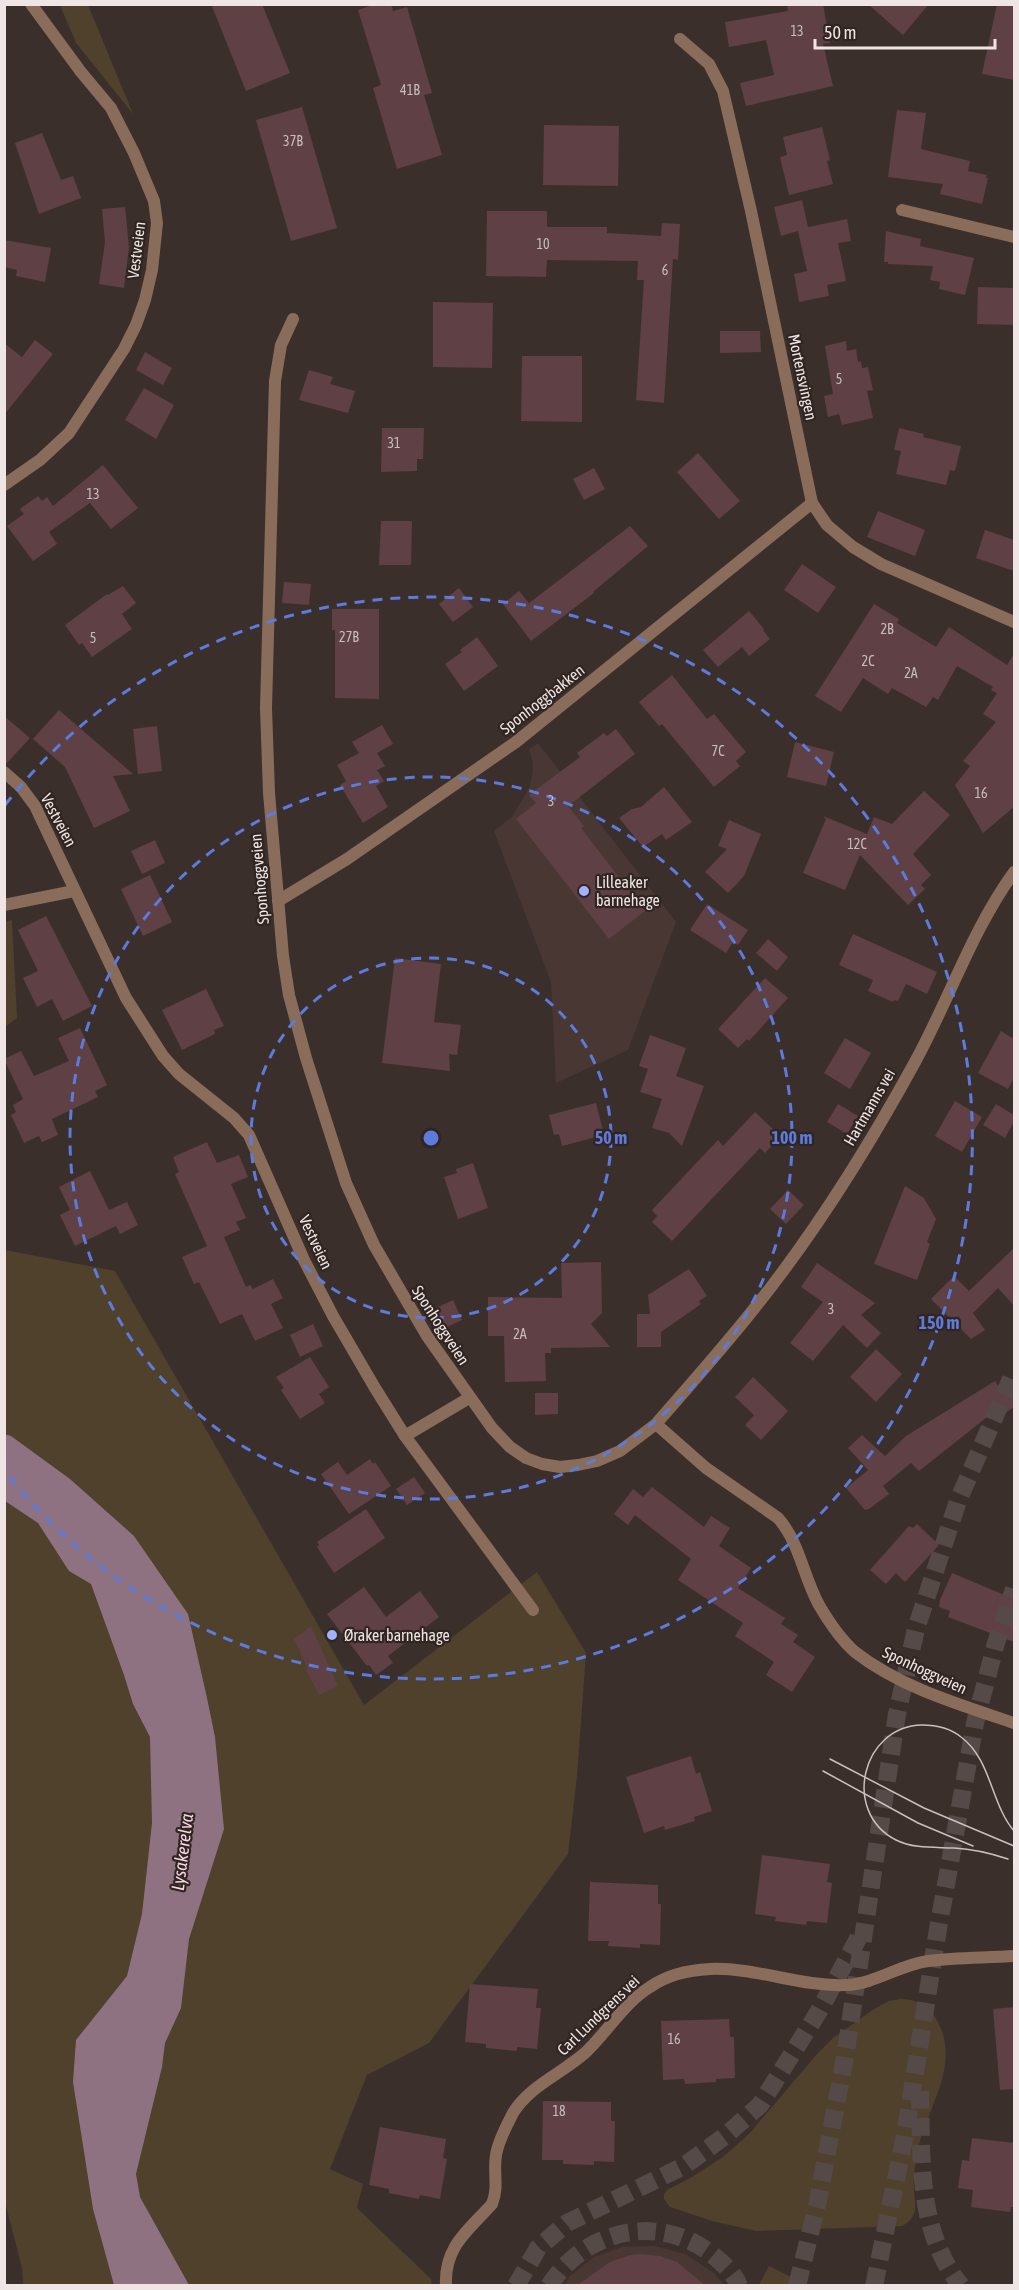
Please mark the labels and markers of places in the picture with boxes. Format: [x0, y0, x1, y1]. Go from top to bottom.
place label: Lilleaker barnehage [596, 873, 660, 910]
marker: Lilleaker barnehage [577, 884, 591, 898]
centre of rings [421, 1128, 441, 1148]
place label: Øraker barnehage [344, 1626, 450, 1645]
marker: Øraker barnehage [325, 1628, 339, 1642]

